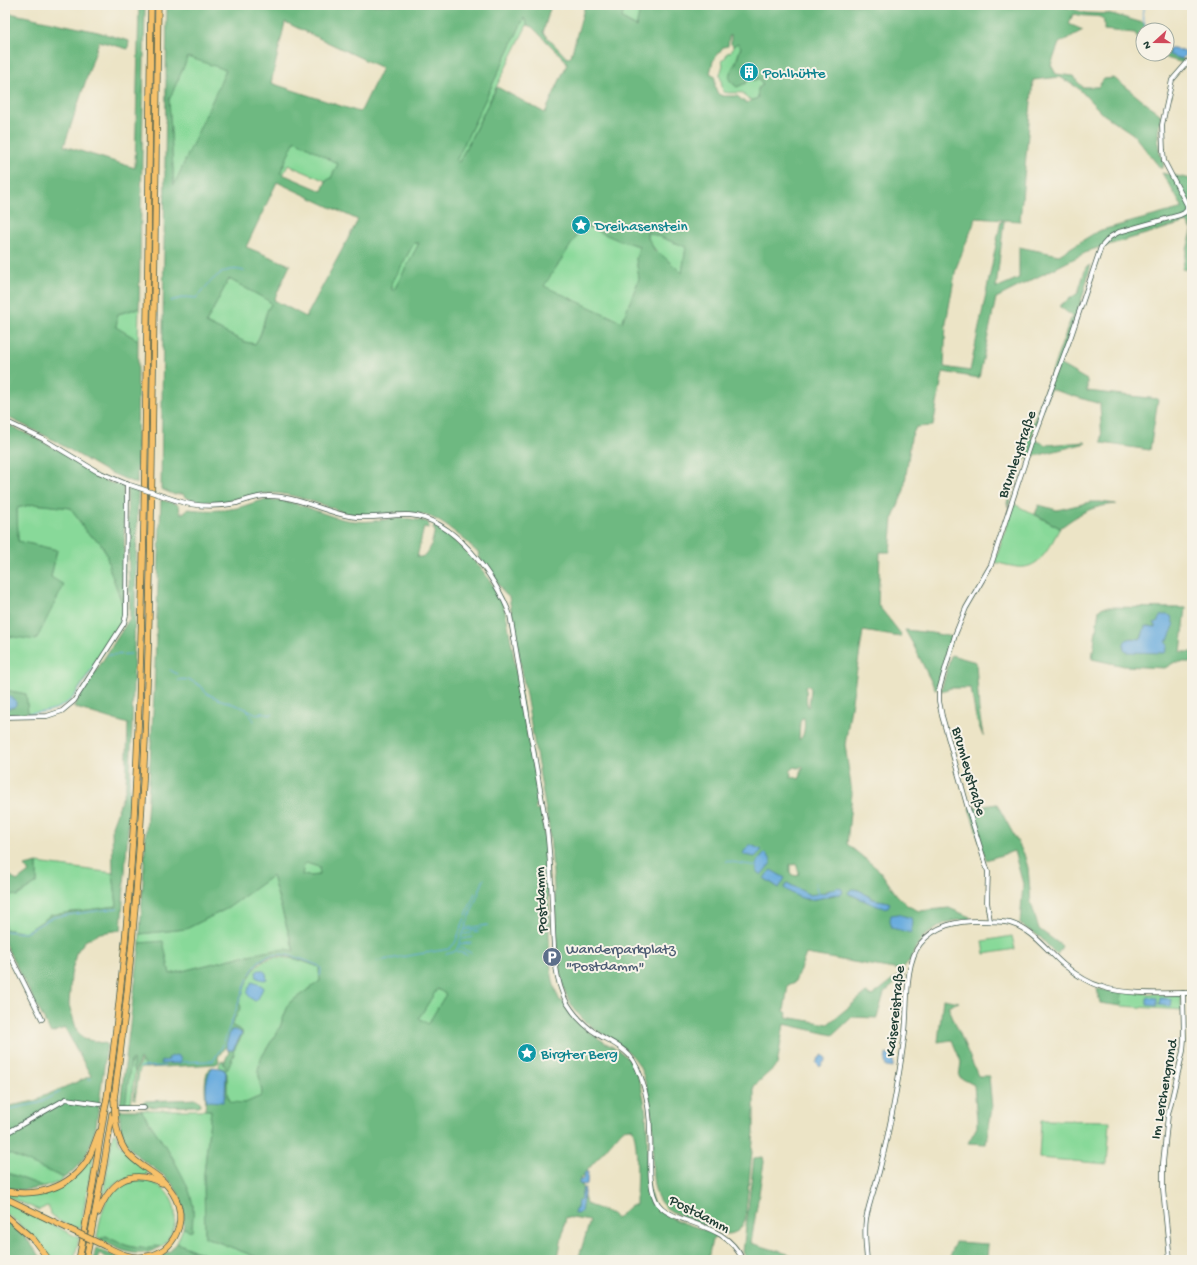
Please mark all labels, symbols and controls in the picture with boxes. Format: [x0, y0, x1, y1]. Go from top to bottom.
north arrow [1135, 22, 1175, 62]
text: N [1141, 39, 1154, 50]
building icon: Pohlhütte [738, 61, 760, 83]
place label: Pohlhütte [762, 65, 826, 83]
place icon: Dreihasenstein [570, 214, 592, 236]
place label: Dreihasenstein [594, 218, 688, 236]
street label: Brumleystraße [994, 408, 1041, 502]
street label: Brumleystraße [947, 724, 989, 818]
street label: Postdamm [531, 866, 553, 934]
place label: Wanderparkplatz "Postdamm" [566, 941, 676, 976]
parking icon: Wanderparkplatz "Postdamm" [541, 946, 563, 968]
street label: Kaisereistraße [882, 964, 910, 1058]
street label: Im Lerchengrund [1147, 1037, 1183, 1141]
place icon: Birgter Berg [516, 1042, 538, 1064]
place label: Birgter Berg [540, 1046, 618, 1064]
street label: Postdamm [665, 1191, 733, 1238]

